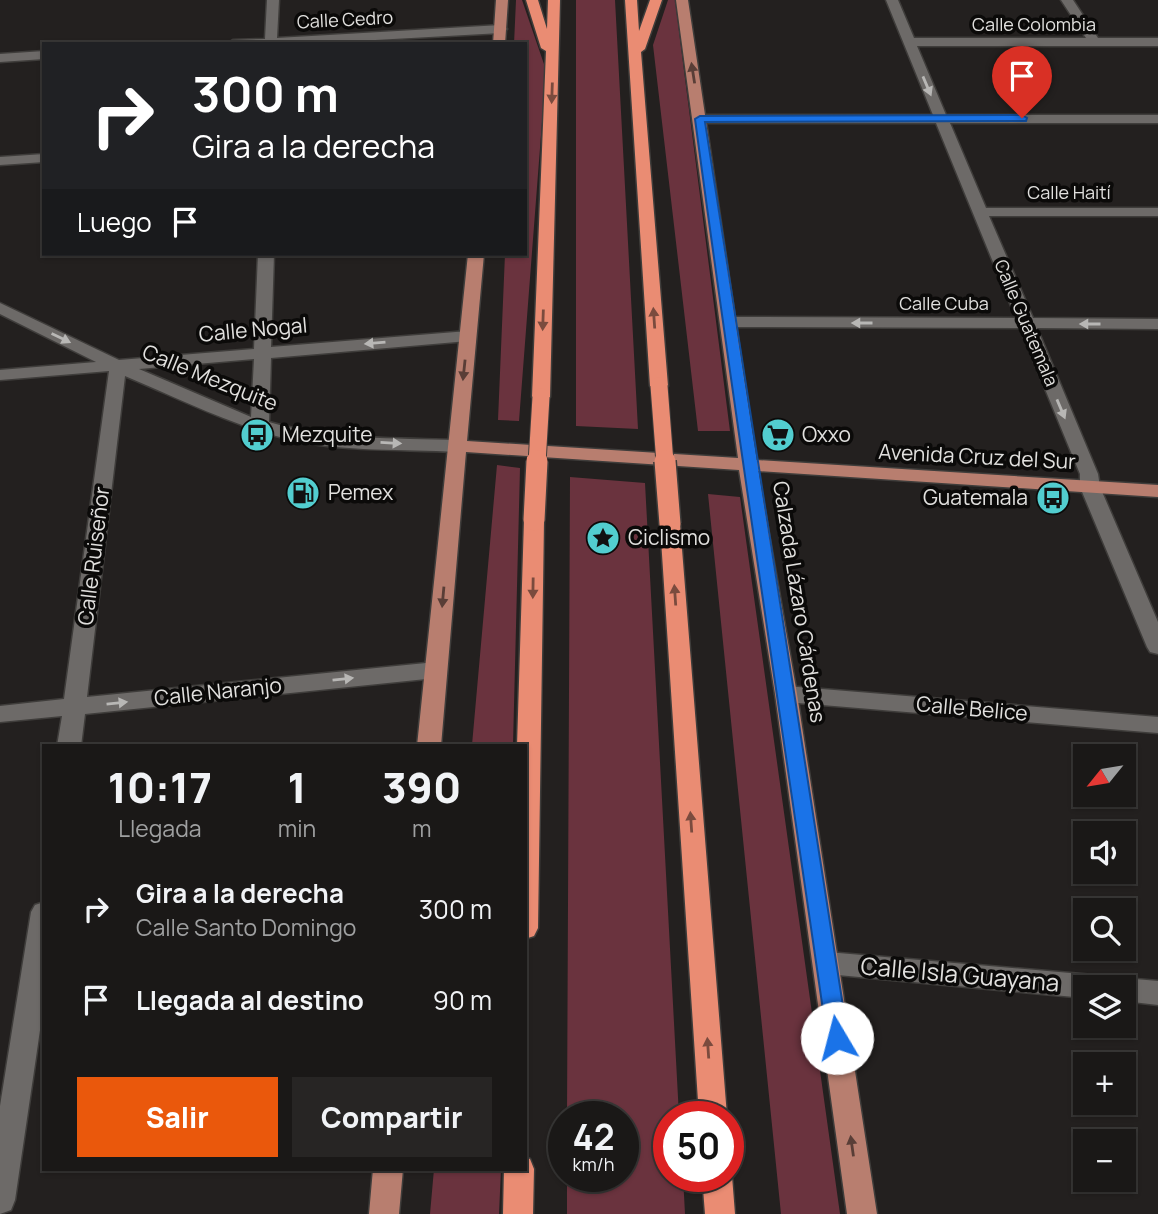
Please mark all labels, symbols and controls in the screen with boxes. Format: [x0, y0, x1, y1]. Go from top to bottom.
street label: Calle Cedro [296, 4, 394, 34]
street label: Calle Colombia [972, 12, 1096, 36]
pin [992, 46, 1052, 118]
icon: arrive [1003, 57, 1041, 95]
text: 300 m [192, 60, 339, 127]
one-way arrow [687, 62, 698, 84]
icon: right [77, 70, 168, 161]
one-way arrow [922, 75, 933, 96]
one-way arrow [546, 82, 557, 104]
text: Gira a la derecha [192, 124, 435, 168]
street label: Calle Haití [1027, 180, 1111, 204]
icon: arrive [166, 203, 204, 241]
text: Luego [77, 204, 152, 240]
street label: Calle Guatemala [989, 256, 1064, 390]
street label: Calle Cuba [899, 291, 989, 315]
one-way arrow [648, 307, 659, 329]
one-way arrow [538, 309, 549, 331]
street label: Calle Nogal [198, 310, 308, 348]
one-way arrow [851, 317, 873, 329]
one-way arrow [1079, 318, 1101, 329]
one-way arrow [51, 332, 71, 344]
street label: Calle Mezquite [139, 337, 282, 417]
one-way arrow [364, 338, 386, 349]
one-way arrow [458, 360, 469, 382]
one-way arrow [1056, 399, 1067, 420]
bus stop icon: Mezquite [238, 416, 276, 454]
supermarket icon: Oxxo [759, 416, 797, 454]
place label: Mezquite [282, 420, 373, 448]
place label: Oxxo [802, 420, 851, 448]
street label: Avenida Cruz del Sur [878, 437, 1077, 475]
one-way arrow [380, 438, 402, 449]
fuel station icon: Pemex [284, 474, 322, 512]
place label: Pemex [328, 478, 393, 506]
street label: Calzada Lázaro Cárdenas [767, 479, 833, 725]
bus stop icon: Guatemala [1034, 479, 1072, 517]
place label: Guatemala [923, 483, 1028, 511]
street label: Calle Ruiseñor [71, 485, 115, 627]
place icon: Ciclismo [584, 519, 622, 557]
place label: Ciclismo [628, 523, 710, 551]
one-way arrow [527, 577, 538, 599]
one-way arrow [669, 583, 680, 605]
one-way arrow [437, 586, 448, 608]
street label: Calle Naranjo [153, 670, 283, 712]
one-way arrow [332, 674, 354, 685]
street label: Calle Belice [915, 689, 1029, 727]
one-way arrow [106, 697, 128, 708]
north arrow [1073, 744, 1136, 807]
map controls [1073, 744, 1136, 1192]
text: 10:17 [108, 758, 212, 816]
text: 1 [287, 758, 307, 816]
text: 390 [382, 758, 461, 816]
one-way arrow [685, 810, 696, 832]
text: Llegada [118, 812, 202, 844]
text: min [278, 812, 316, 844]
text: m [412, 812, 431, 844]
button: sound [1073, 821, 1136, 884]
text: Gira a la derecha [136, 875, 344, 911]
icon: right [77, 890, 115, 928]
text: 300 m [419, 891, 492, 927]
button: search [1073, 898, 1136, 961]
text: Calle Santo Domingo [136, 911, 356, 943]
street label: Calle Isla Guayana [859, 948, 1061, 999]
button: layers [1073, 975, 1136, 1038]
icon: arrive [77, 981, 115, 1019]
text: Llegada al destino [136, 982, 364, 1018]
text: 90 m [433, 982, 492, 1018]
position arrow [800, 1001, 874, 1075]
one-way arrow [702, 1037, 713, 1059]
button: + [1073, 1052, 1136, 1115]
button: Salir [77, 1077, 278, 1157]
button: Compartir [292, 1077, 492, 1157]
speed limit sign: 50 [653, 1101, 744, 1192]
text: 42 [572, 1113, 615, 1161]
button: − [1073, 1129, 1136, 1192]
one-way arrow [847, 1135, 858, 1157]
text: km/h [573, 1152, 614, 1176]

